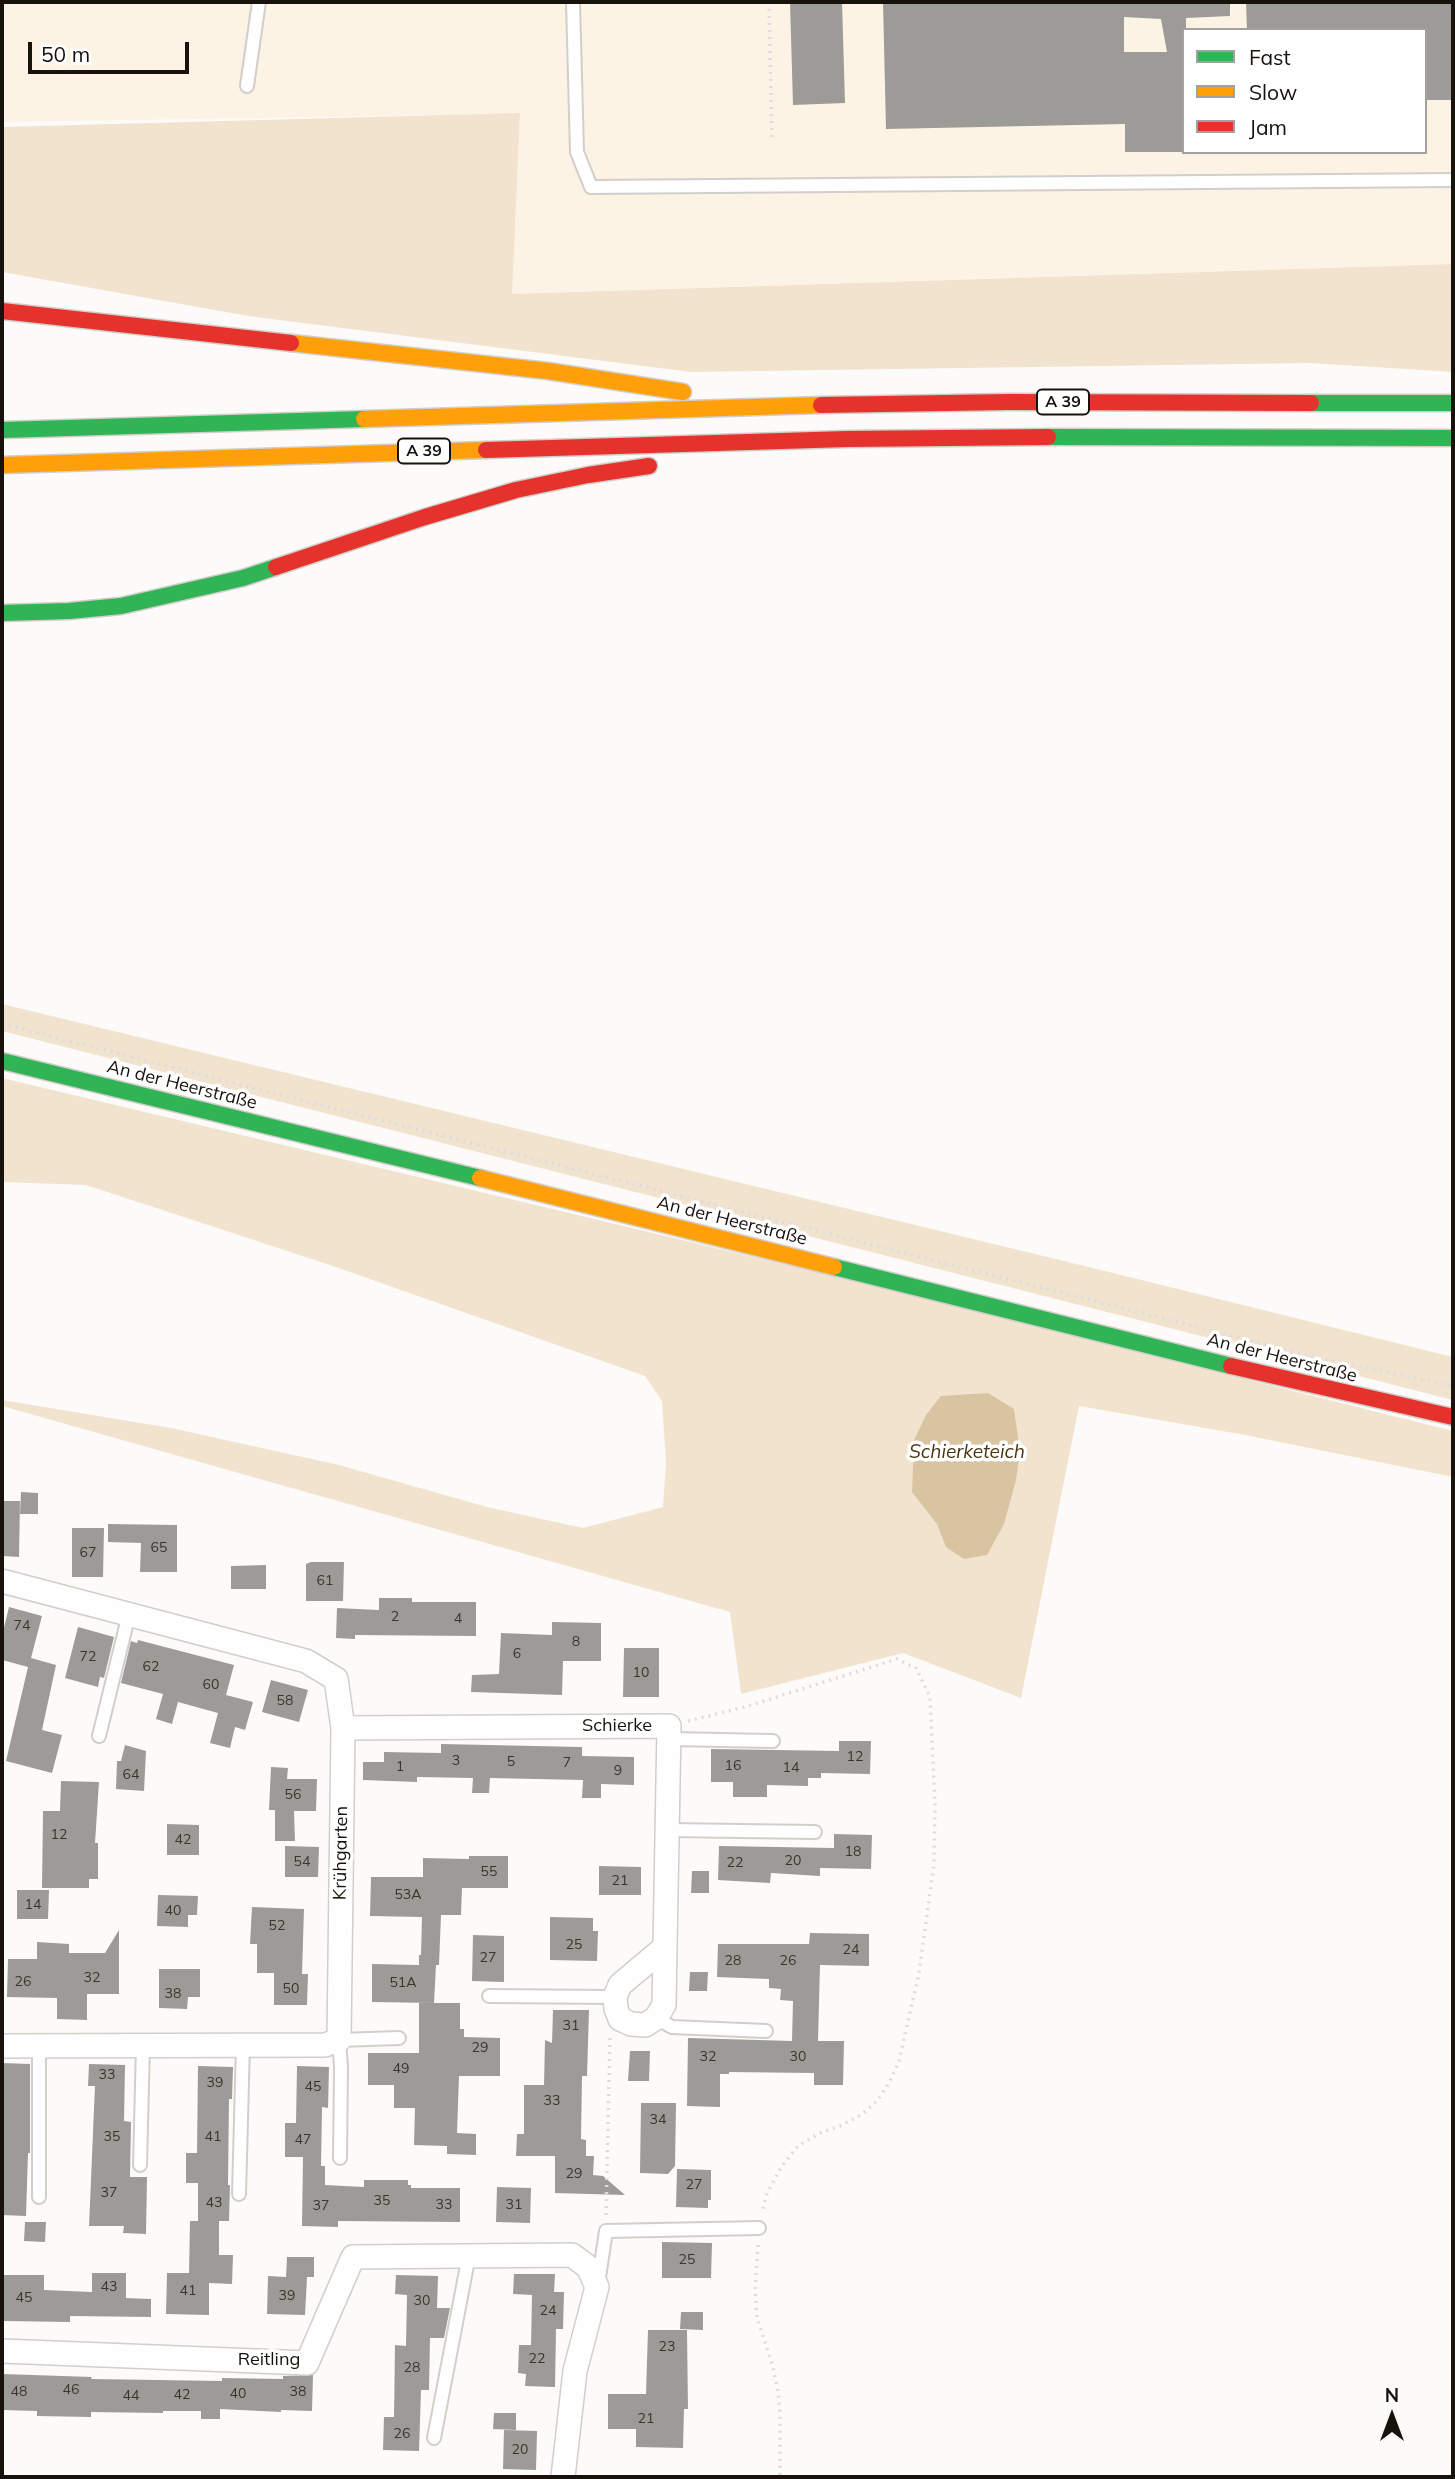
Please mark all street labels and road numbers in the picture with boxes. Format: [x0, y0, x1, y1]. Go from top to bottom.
road number: A 39 [1037, 390, 1089, 414]
road number: A 39 [398, 438, 450, 464]
street label: An der Heerstraße [105, 1056, 259, 1114]
street label: An der Heerstraße [655, 1192, 809, 1250]
street label: An der Heerstraße [1205, 1329, 1359, 1387]
street label: Schierke [582, 1715, 652, 1737]
street label: Krühgarten [329, 1806, 353, 1900]
street label: Reitling [238, 2349, 300, 2371]

